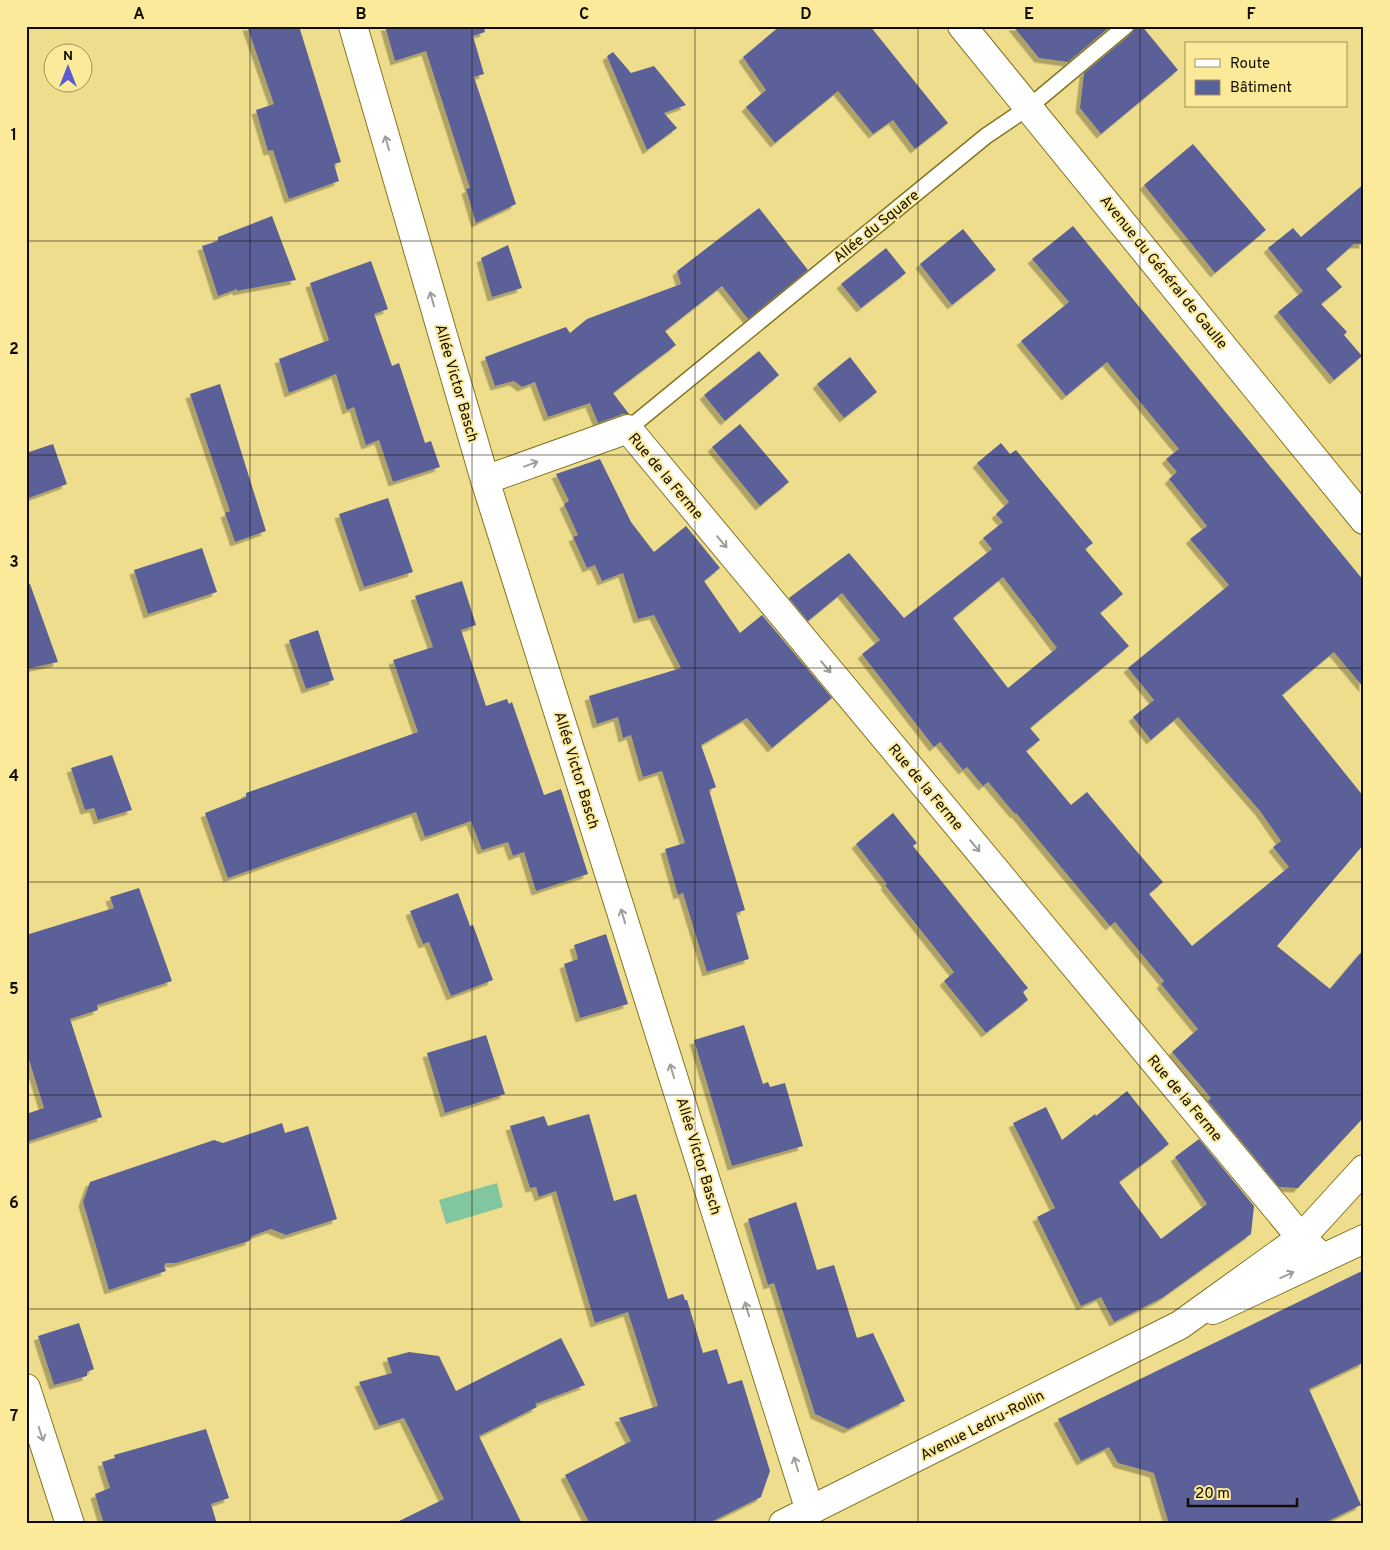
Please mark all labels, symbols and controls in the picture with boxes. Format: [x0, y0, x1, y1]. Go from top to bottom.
text: A [133, 5, 145, 25]
text: B [355, 5, 367, 25]
text: C [579, 5, 589, 25]
text: D [800, 5, 812, 25]
text: E [1024, 5, 1034, 25]
text: F [1246, 5, 1256, 25]
north arrow [42, 42, 92, 92]
legend [1185, 42, 1348, 108]
text: N [63, 48, 73, 65]
text: Route [1230, 55, 1270, 74]
text: Bâtiment [1230, 79, 1292, 98]
text: 1 [11, 126, 17, 146]
one-way arrow [381, 135, 391, 151]
street label: Allée du Square [830, 187, 924, 268]
street label: Avenue du Général de Gaulle [1095, 192, 1231, 354]
one-way arrow [427, 291, 437, 307]
street label: Allée Victor Basch [430, 322, 481, 445]
text: 2 [9, 340, 19, 360]
street label: Rue de la Ferme [623, 430, 707, 524]
one-way arrow [523, 458, 539, 468]
one-way arrow [716, 535, 727, 548]
text: 3 [9, 553, 19, 573]
one-way arrow [820, 660, 831, 673]
street label: Allée Victor Basch [549, 709, 602, 832]
street label: Rue de la Ferme [883, 741, 967, 835]
text: 4 [9, 767, 19, 787]
one-way arrow [969, 839, 980, 852]
one-way arrow [617, 908, 627, 924]
text: 5 [9, 980, 19, 1000]
street label: Rue de la Ferme [1142, 1052, 1226, 1146]
one-way arrow [666, 1063, 676, 1079]
street label: Allée Victor Basch [671, 1095, 724, 1218]
text: 6 [9, 1194, 19, 1214]
one-way arrow [1279, 1270, 1294, 1279]
one-way arrow [741, 1302, 751, 1318]
street label: Avenue Ledru-Rollin [917, 1387, 1048, 1466]
text: 7 [10, 1407, 18, 1427]
one-way arrow [37, 1426, 46, 1441]
one-way arrow [790, 1457, 800, 1473]
scale bar [1188, 1475, 1296, 1507]
text: 20 m [1195, 1485, 1230, 1504]

